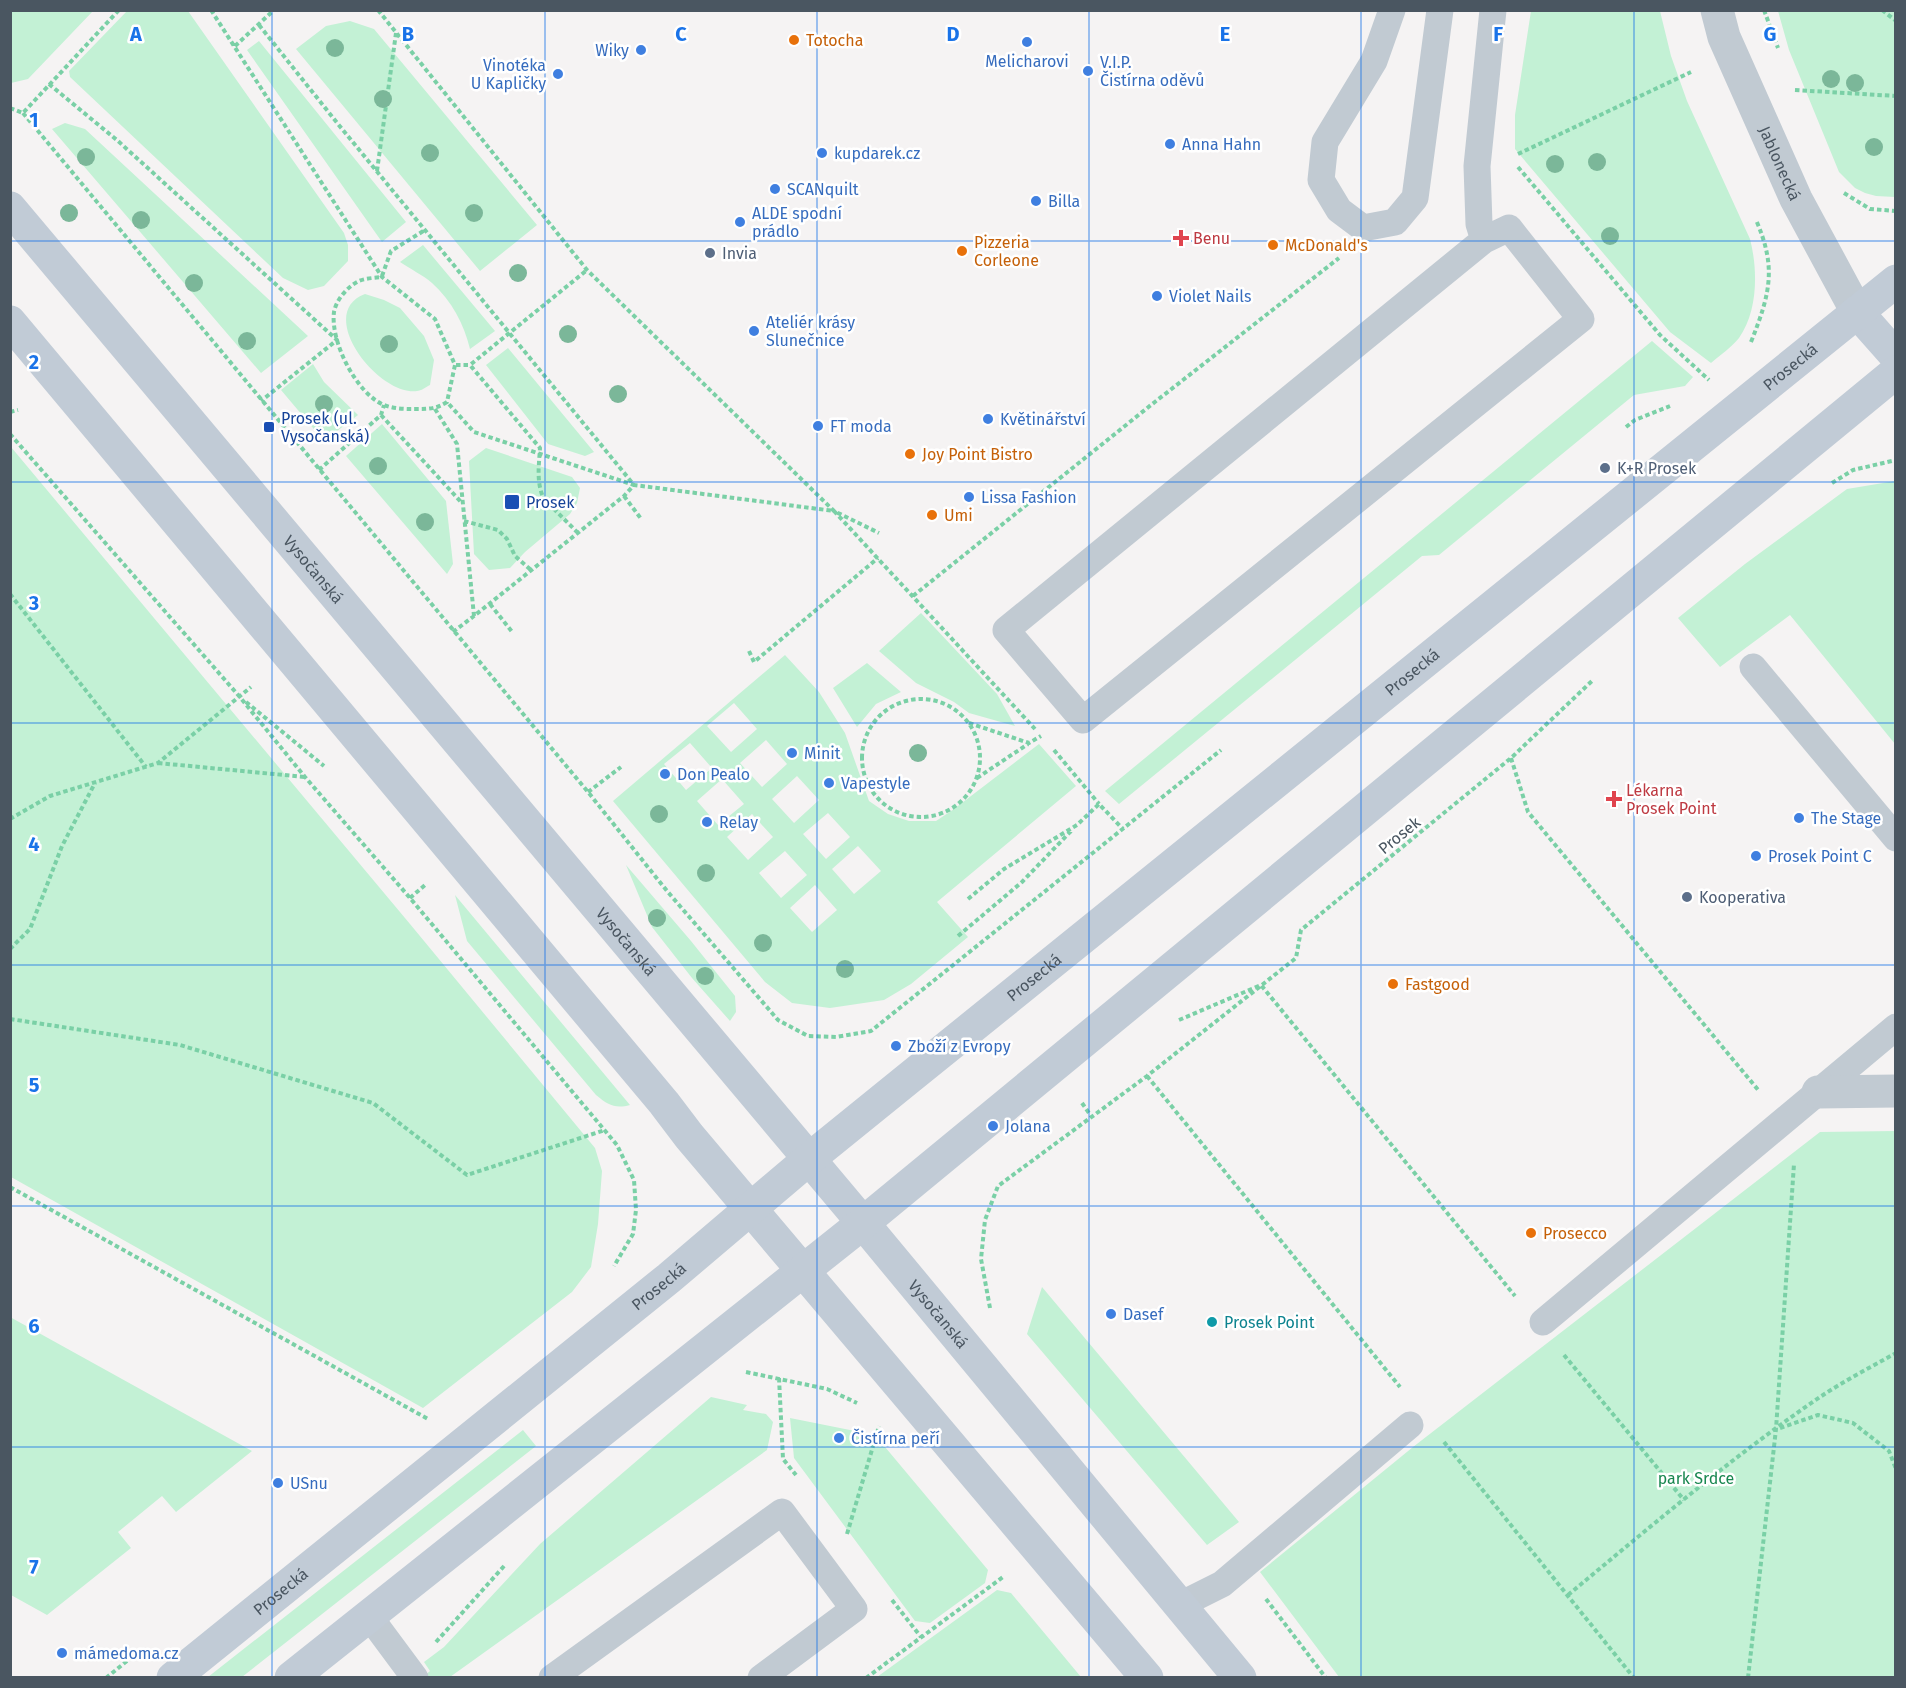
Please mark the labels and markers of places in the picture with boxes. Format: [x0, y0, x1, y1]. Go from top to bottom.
place label: Totocha [806, 31, 863, 50]
marker: Totocha [787, 33, 801, 47]
marker: Melicharovi [1020, 35, 1034, 49]
place label: Wiky [595, 41, 629, 60]
marker: Wiky [634, 43, 648, 57]
place label: Melicharovi [985, 52, 1069, 71]
place label: V.I.P. Čistírna oděvů [1100, 53, 1204, 90]
place label: Vinotéka U Kapličky [471, 56, 546, 93]
marker: V.I.P. Čistírna oděvů [1081, 64, 1095, 78]
marker: Vinotéka U Kapličky [551, 67, 565, 81]
place label: Anna Hahn [1182, 135, 1261, 154]
marker: Anna Hahn [1163, 137, 1177, 151]
place label: kupdarek.cz [834, 144, 920, 163]
marker: kupdarek.cz [815, 146, 829, 160]
place label: SCANquilt [787, 180, 859, 199]
marker: SCANquilt [768, 182, 782, 196]
place label: Billa [1048, 192, 1080, 211]
marker: Billa [1029, 194, 1043, 208]
place label: ALDE spodní prádlo [752, 204, 843, 241]
marker: ALDE spodní prádlo [733, 215, 747, 229]
place label: Benu [1193, 229, 1230, 248]
marker: Benu [1174, 231, 1188, 245]
place label: Pizzeria Corleone [974, 233, 1039, 270]
place label: McDonald's [1285, 236, 1368, 255]
marker: McDonald's [1266, 238, 1280, 252]
place label: Invia [722, 244, 757, 263]
marker: Pizzeria Corleone [955, 244, 969, 258]
marker: Invia [703, 246, 717, 260]
place label: Violet Nails [1169, 287, 1251, 306]
marker: Violet Nails [1150, 289, 1164, 303]
place label: Ateliér krásy Slunečnice [766, 313, 855, 350]
marker: Ateliér krásy Slunečnice [747, 324, 761, 338]
place label: Prosek (ul. Vysočanská) [281, 409, 369, 446]
place label: Květinářství [1000, 410, 1086, 429]
marker: Květinářství [981, 412, 995, 426]
place label: FT moda [830, 417, 892, 436]
marker: FT moda [811, 419, 825, 433]
marker: Prosek (ul. Vysočanská) [262, 420, 276, 434]
place label: Joy Point Bistro [922, 445, 1033, 464]
marker: Joy Point Bistro [903, 447, 917, 461]
place label: K+R Prosek [1617, 459, 1697, 478]
marker: K+R Prosek [1598, 461, 1612, 475]
place label: Lissa Fashion [981, 488, 1077, 507]
marker: Lissa Fashion [962, 490, 976, 504]
marker: Prosek [503, 493, 521, 511]
place label: Prosek [526, 493, 575, 512]
place label: Umi [944, 506, 973, 525]
marker: Umi [925, 508, 939, 522]
place label: Minit [804, 744, 841, 763]
marker: Minit [785, 746, 799, 760]
place label: Don Pealo [677, 765, 750, 784]
marker: Don Pealo [658, 767, 672, 781]
place label: Vapestyle [841, 774, 911, 793]
marker: Vapestyle [822, 776, 836, 790]
place label: Lékarna Prosek Point [1626, 781, 1717, 818]
marker: Lékarna Prosek Point [1607, 792, 1621, 806]
place label: The Stage [1811, 809, 1881, 828]
marker: The Stage [1792, 811, 1806, 825]
place label: Relay [719, 813, 758, 832]
marker: Relay [700, 815, 714, 829]
place label: Prosek Point C [1768, 847, 1872, 866]
marker: Prosek Point C [1749, 849, 1763, 863]
place label: Kooperativa [1699, 888, 1786, 907]
marker: Kooperativa [1680, 890, 1694, 904]
place label: Fastgood [1405, 975, 1470, 994]
marker: Fastgood [1386, 977, 1400, 991]
place label: Zboží z Evropy [908, 1037, 1011, 1056]
marker: Zboží z Evropy [889, 1039, 903, 1053]
place label: Jolana [1005, 1117, 1051, 1136]
marker: Jolana [986, 1119, 1000, 1133]
place label: Prosecco [1543, 1224, 1607, 1243]
marker: Prosecco [1524, 1226, 1538, 1240]
place label: Dasef [1123, 1305, 1165, 1324]
marker: Dasef [1104, 1307, 1118, 1321]
place label: Prosek Point [1224, 1313, 1315, 1332]
marker: Prosek Point [1205, 1315, 1219, 1329]
place label: Čistírna peří [851, 1428, 940, 1448]
marker: Čistírna peří [832, 1431, 846, 1445]
place label: USnu [290, 1474, 328, 1493]
marker: USnu [271, 1476, 285, 1490]
place label: mámedoma.cz [74, 1644, 179, 1663]
marker: mámedoma.cz [55, 1646, 69, 1660]

